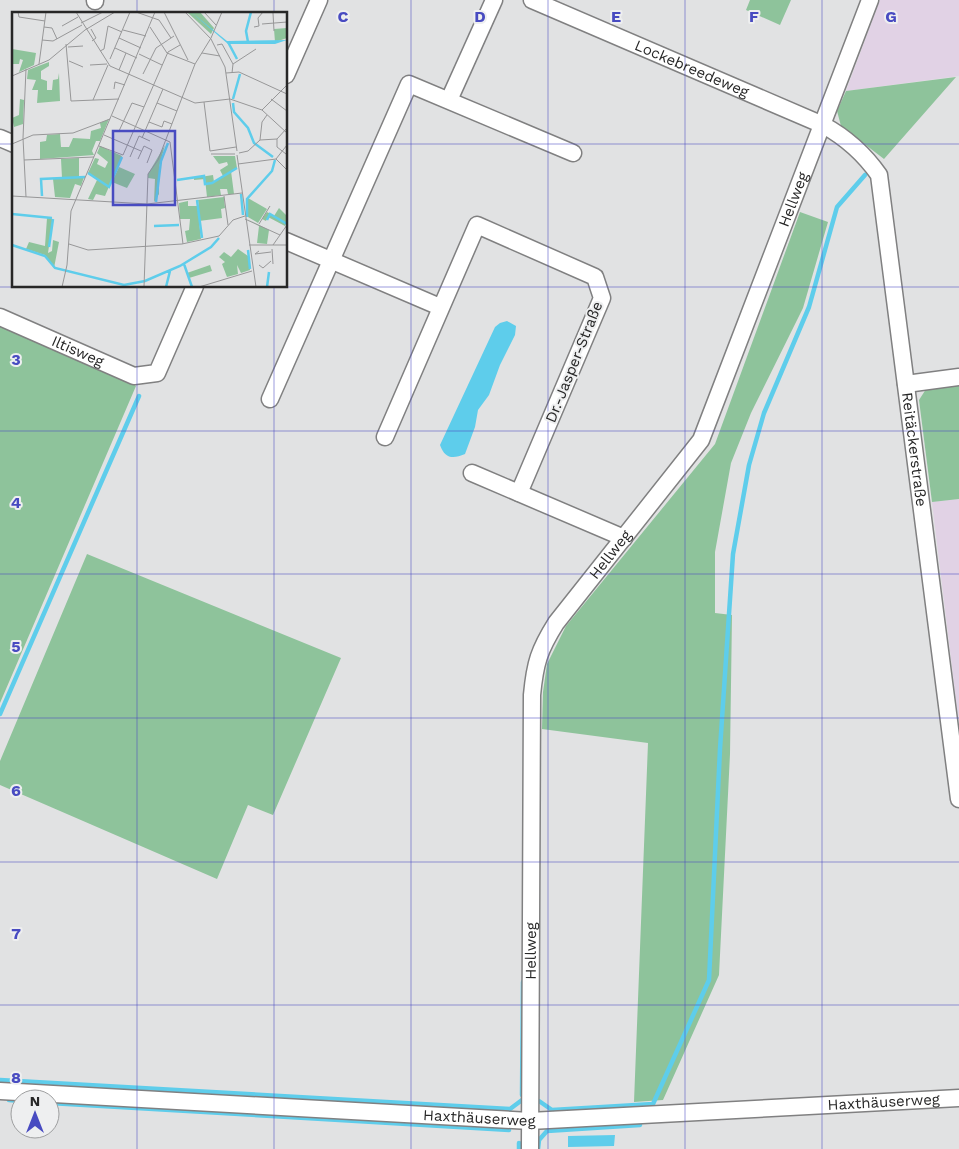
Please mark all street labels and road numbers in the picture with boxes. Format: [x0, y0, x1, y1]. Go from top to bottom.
street label: Lockebreedeweg [632, 36, 752, 101]
street label: Hellweg [775, 169, 812, 230]
street label: Dr.-Jasper-Straße [541, 299, 607, 425]
street label: Iltisweg [49, 332, 107, 371]
street label: Reitäckerstraße [898, 391, 930, 507]
street label: Hellweg [585, 527, 635, 583]
street label: Hellweg [522, 922, 540, 980]
street label: Haxthäuserweg [827, 1090, 940, 1114]
street label: Haxthäuserweg [423, 1106, 536, 1130]

